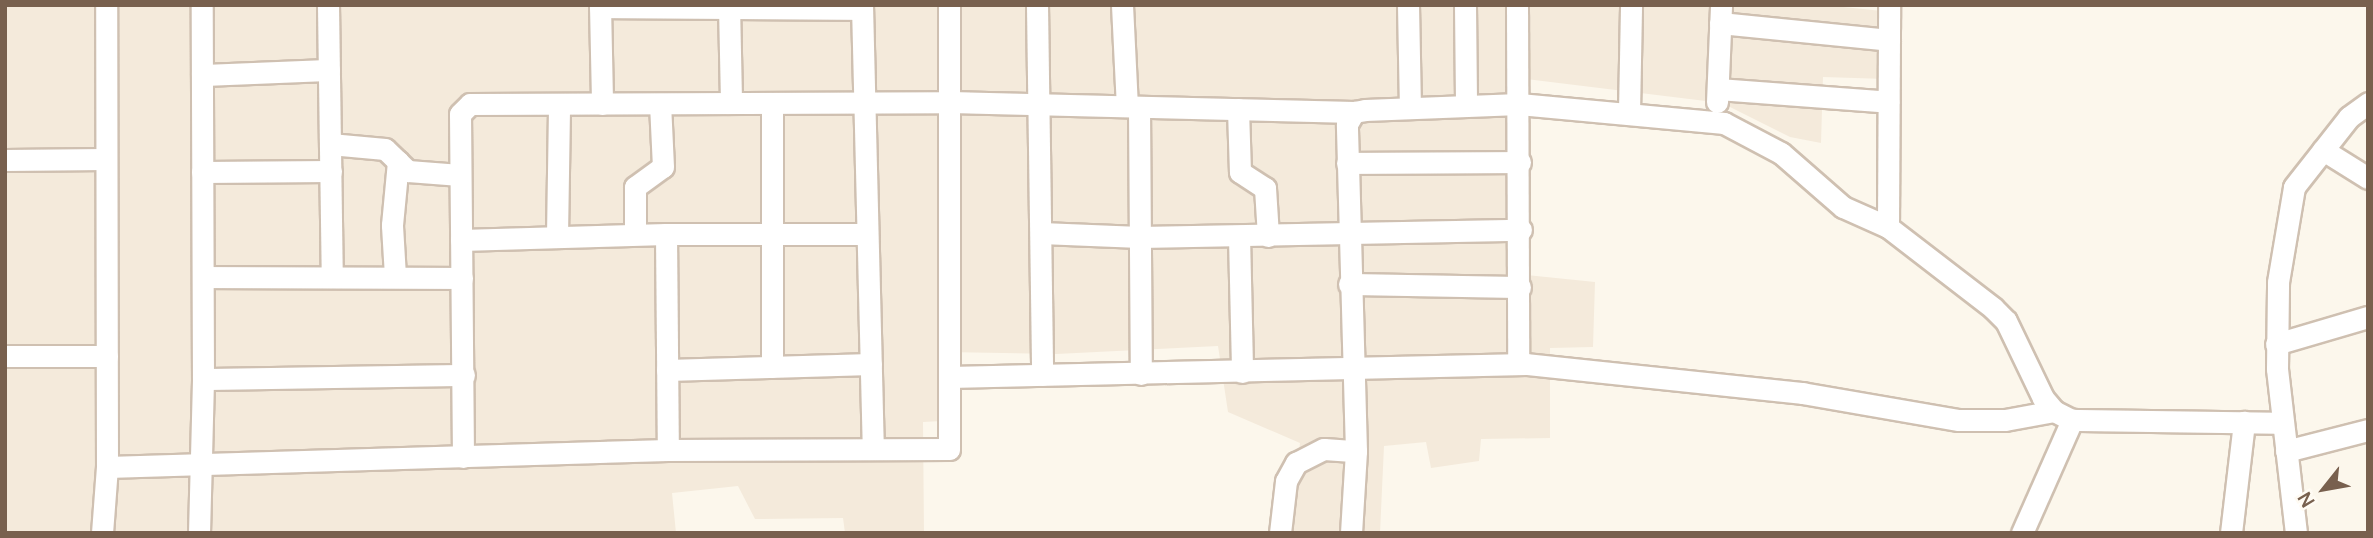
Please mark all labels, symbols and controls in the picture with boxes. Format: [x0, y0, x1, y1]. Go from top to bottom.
north arrow [2289, 454, 2359, 524]
text: N [2291, 487, 2321, 512]

